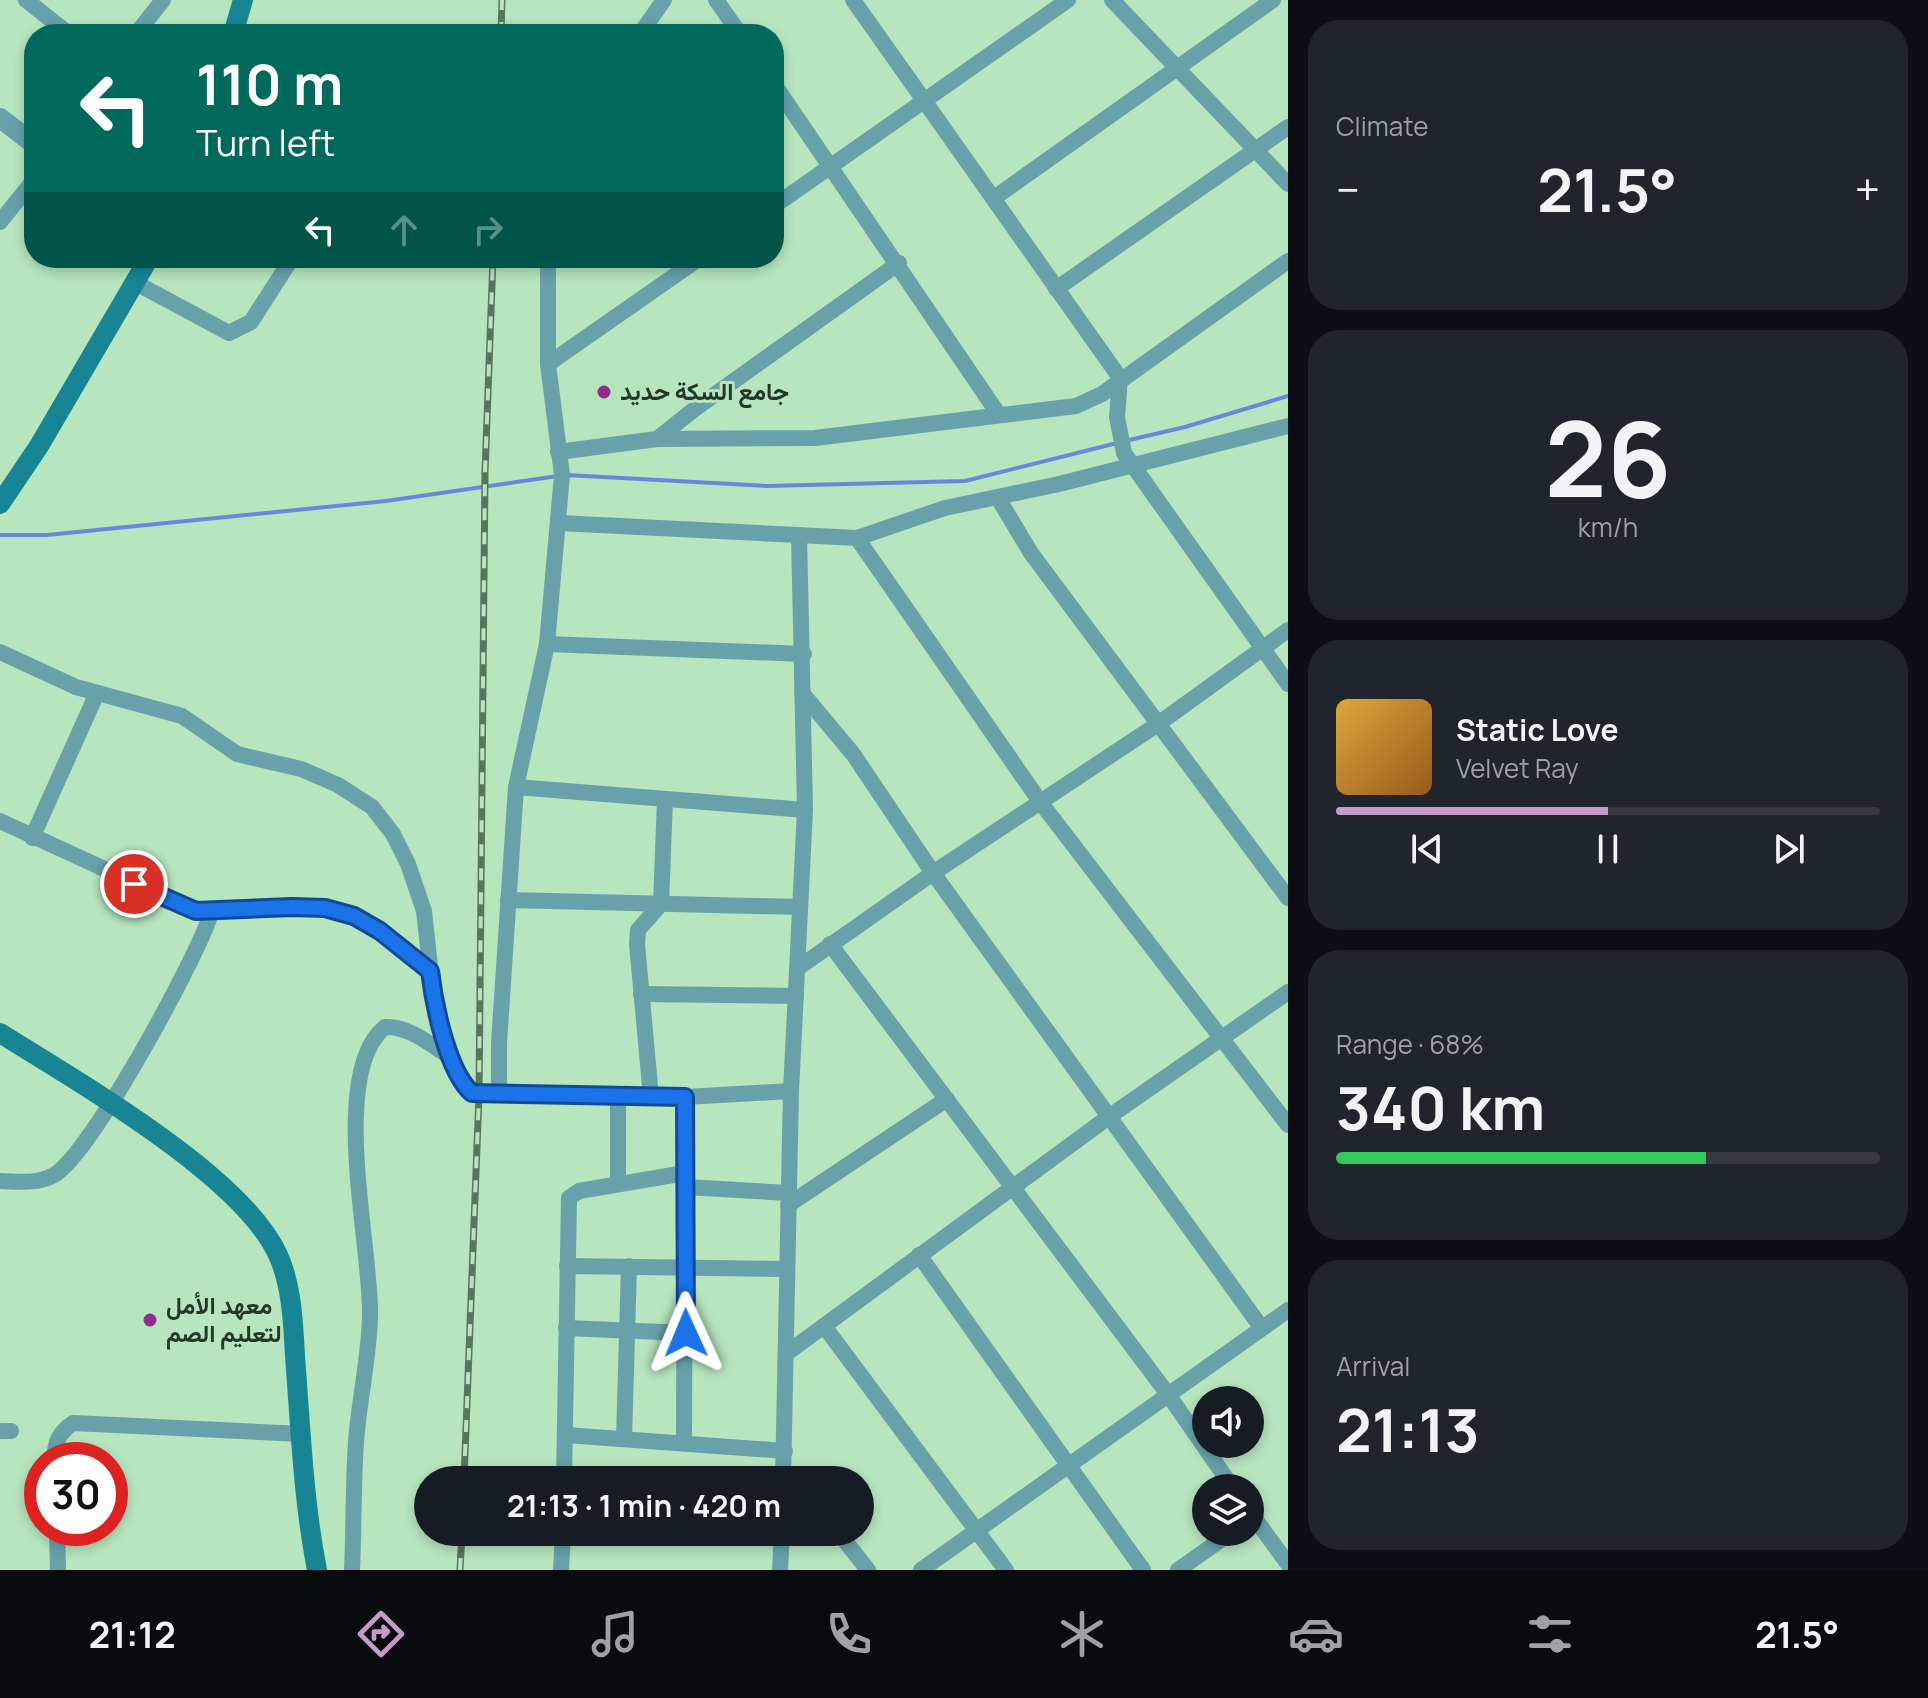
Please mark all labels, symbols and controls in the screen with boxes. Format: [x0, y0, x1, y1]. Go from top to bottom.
text: 110 m [196, 45, 343, 122]
icon: left [64, 56, 168, 160]
text: Climate [1336, 108, 1428, 144]
text: Turn left [196, 118, 335, 167]
text: 21.5° [1537, 148, 1677, 230]
text: − [1336, 159, 1360, 219]
text: + [1855, 159, 1880, 219]
icon: left [298, 208, 342, 252]
icon: ahead [382, 208, 426, 252]
icon: right [466, 208, 510, 252]
place label: جامع السكة حديد [620, 374, 789, 409]
marker: جامع السكة حديد [595, 383, 613, 401]
text: 26 [1545, 386, 1671, 528]
text: km/h [1578, 509, 1638, 545]
text: Static Love [1456, 709, 1619, 750]
text: Velvet Ray [1456, 750, 1579, 786]
icon: previous [1405, 827, 1449, 871]
icon: pause [1586, 827, 1630, 871]
icon: next [1767, 827, 1811, 871]
pin [100, 850, 168, 918]
icon: arrive [112, 862, 156, 906]
text: Range · 68% [1336, 1026, 1484, 1062]
text: 340 km [1336, 1066, 1545, 1148]
place label: معهد الأمل لتعليم الصم [166, 1288, 282, 1350]
position arrow [644, 1291, 728, 1375]
marker: معهد الأمل لتعليم الصم [141, 1311, 159, 1329]
text: Arrival [1336, 1348, 1410, 1384]
map controls [1192, 1386, 1264, 1546]
button: sound [1192, 1386, 1264, 1458]
text: 21:13 [1336, 1388, 1480, 1470]
speed limit sign: 30 [24, 1442, 128, 1546]
button: layers [1192, 1474, 1264, 1546]
text: 21:13 · 1 min · 420 m [507, 1485, 781, 1526]
icon: directions [353, 1606, 409, 1662]
icon: music [587, 1606, 643, 1662]
icon: phone [821, 1606, 877, 1662]
icon: climate [1054, 1606, 1110, 1662]
icon: car [1288, 1606, 1344, 1662]
icon: filters [1522, 1606, 1578, 1662]
text: 21:12 [89, 1610, 176, 1659]
text: 21.5° [1755, 1610, 1839, 1659]

